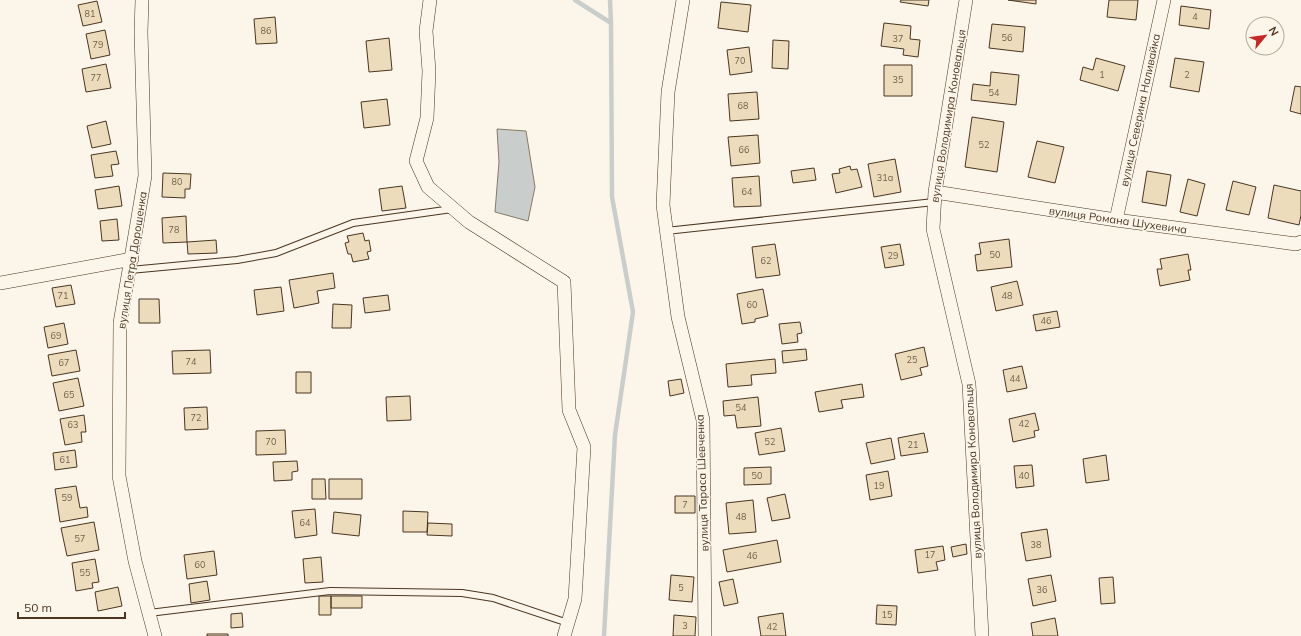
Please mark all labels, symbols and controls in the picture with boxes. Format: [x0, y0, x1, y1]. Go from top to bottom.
house number: 81 [85, 8, 95, 19]
house number: 4 [1192, 11, 1198, 22]
north arrow [1245, 16, 1285, 56]
text: N [1266, 24, 1282, 38]
house number: 86 [261, 25, 271, 36]
street label: вулиця Володимира Коновальця [927, 28, 969, 204]
house number: 56 [1002, 32, 1012, 43]
street label: вулиця Северина Наливайка [1117, 32, 1163, 188]
house number: 37 [893, 33, 903, 44]
house number: 79 [93, 39, 103, 50]
house number: 70 [735, 55, 745, 66]
house number: 1 [1099, 69, 1105, 80]
house number: 2 [1184, 69, 1190, 80]
house number: 77 [91, 72, 101, 83]
house number: 35 [893, 74, 904, 85]
house number: 54 [989, 87, 1000, 98]
house number: 68 [738, 100, 748, 111]
house number: 52 [979, 139, 989, 150]
house number: 66 [739, 144, 749, 155]
house number: 31а [877, 172, 893, 183]
house number: 80 [172, 176, 182, 187]
house number: 64 [742, 186, 753, 197]
street label: вулиця Петра Дорошенка [114, 190, 150, 330]
street label: вулиця Романа Шухевича [1048, 203, 1188, 237]
house number: 78 [169, 224, 179, 235]
house number: 50 [990, 249, 1000, 260]
house number: 29 [888, 250, 898, 261]
house number: 62 [761, 255, 771, 266]
house number: 71 [58, 290, 68, 301]
house number: 48 [1002, 290, 1012, 301]
house number: 60 [747, 299, 757, 310]
house number: 46 [1041, 315, 1051, 326]
house number: 69 [51, 330, 61, 341]
house number: 25 [907, 354, 918, 365]
house number: 74 [186, 356, 197, 367]
house number: 67 [59, 357, 69, 368]
house number: 44 [1010, 373, 1021, 384]
street label: вулиця Володимира Коновальця [961, 383, 985, 559]
house number: 65 [64, 389, 75, 400]
house number: 54 [736, 402, 747, 413]
house number: 72 [191, 412, 201, 423]
street label: вулиця Тараса Шевченка [693, 414, 711, 552]
house number: 42 [1019, 418, 1029, 429]
house number: 63 [68, 419, 78, 430]
house number: 70 [266, 436, 276, 447]
house number: 52 [765, 436, 775, 447]
house number: 21 [908, 439, 918, 450]
house number: 61 [60, 454, 70, 465]
house number: 50 [752, 470, 762, 481]
house number: 40 [1019, 470, 1029, 481]
house number: 19 [874, 480, 884, 491]
house number: 59 [62, 492, 72, 503]
house number: 7 [682, 499, 688, 510]
house number: 48 [736, 511, 746, 522]
house number: 64 [300, 517, 311, 528]
house number: 57 [75, 533, 85, 544]
house number: 38 [1031, 539, 1041, 550]
house number: 17 [925, 549, 935, 560]
house number: 46 [747, 550, 757, 561]
house number: 60 [195, 559, 205, 570]
house number: 55 [80, 567, 91, 578]
house number: 5 [678, 582, 684, 593]
house number: 36 [1037, 584, 1047, 595]
scale bar [18, 594, 125, 620]
text: 50 m [24, 600, 52, 615]
house number: 15 [882, 609, 893, 620]
house number: 3 [682, 620, 688, 631]
house number: 42 [767, 621, 777, 632]

